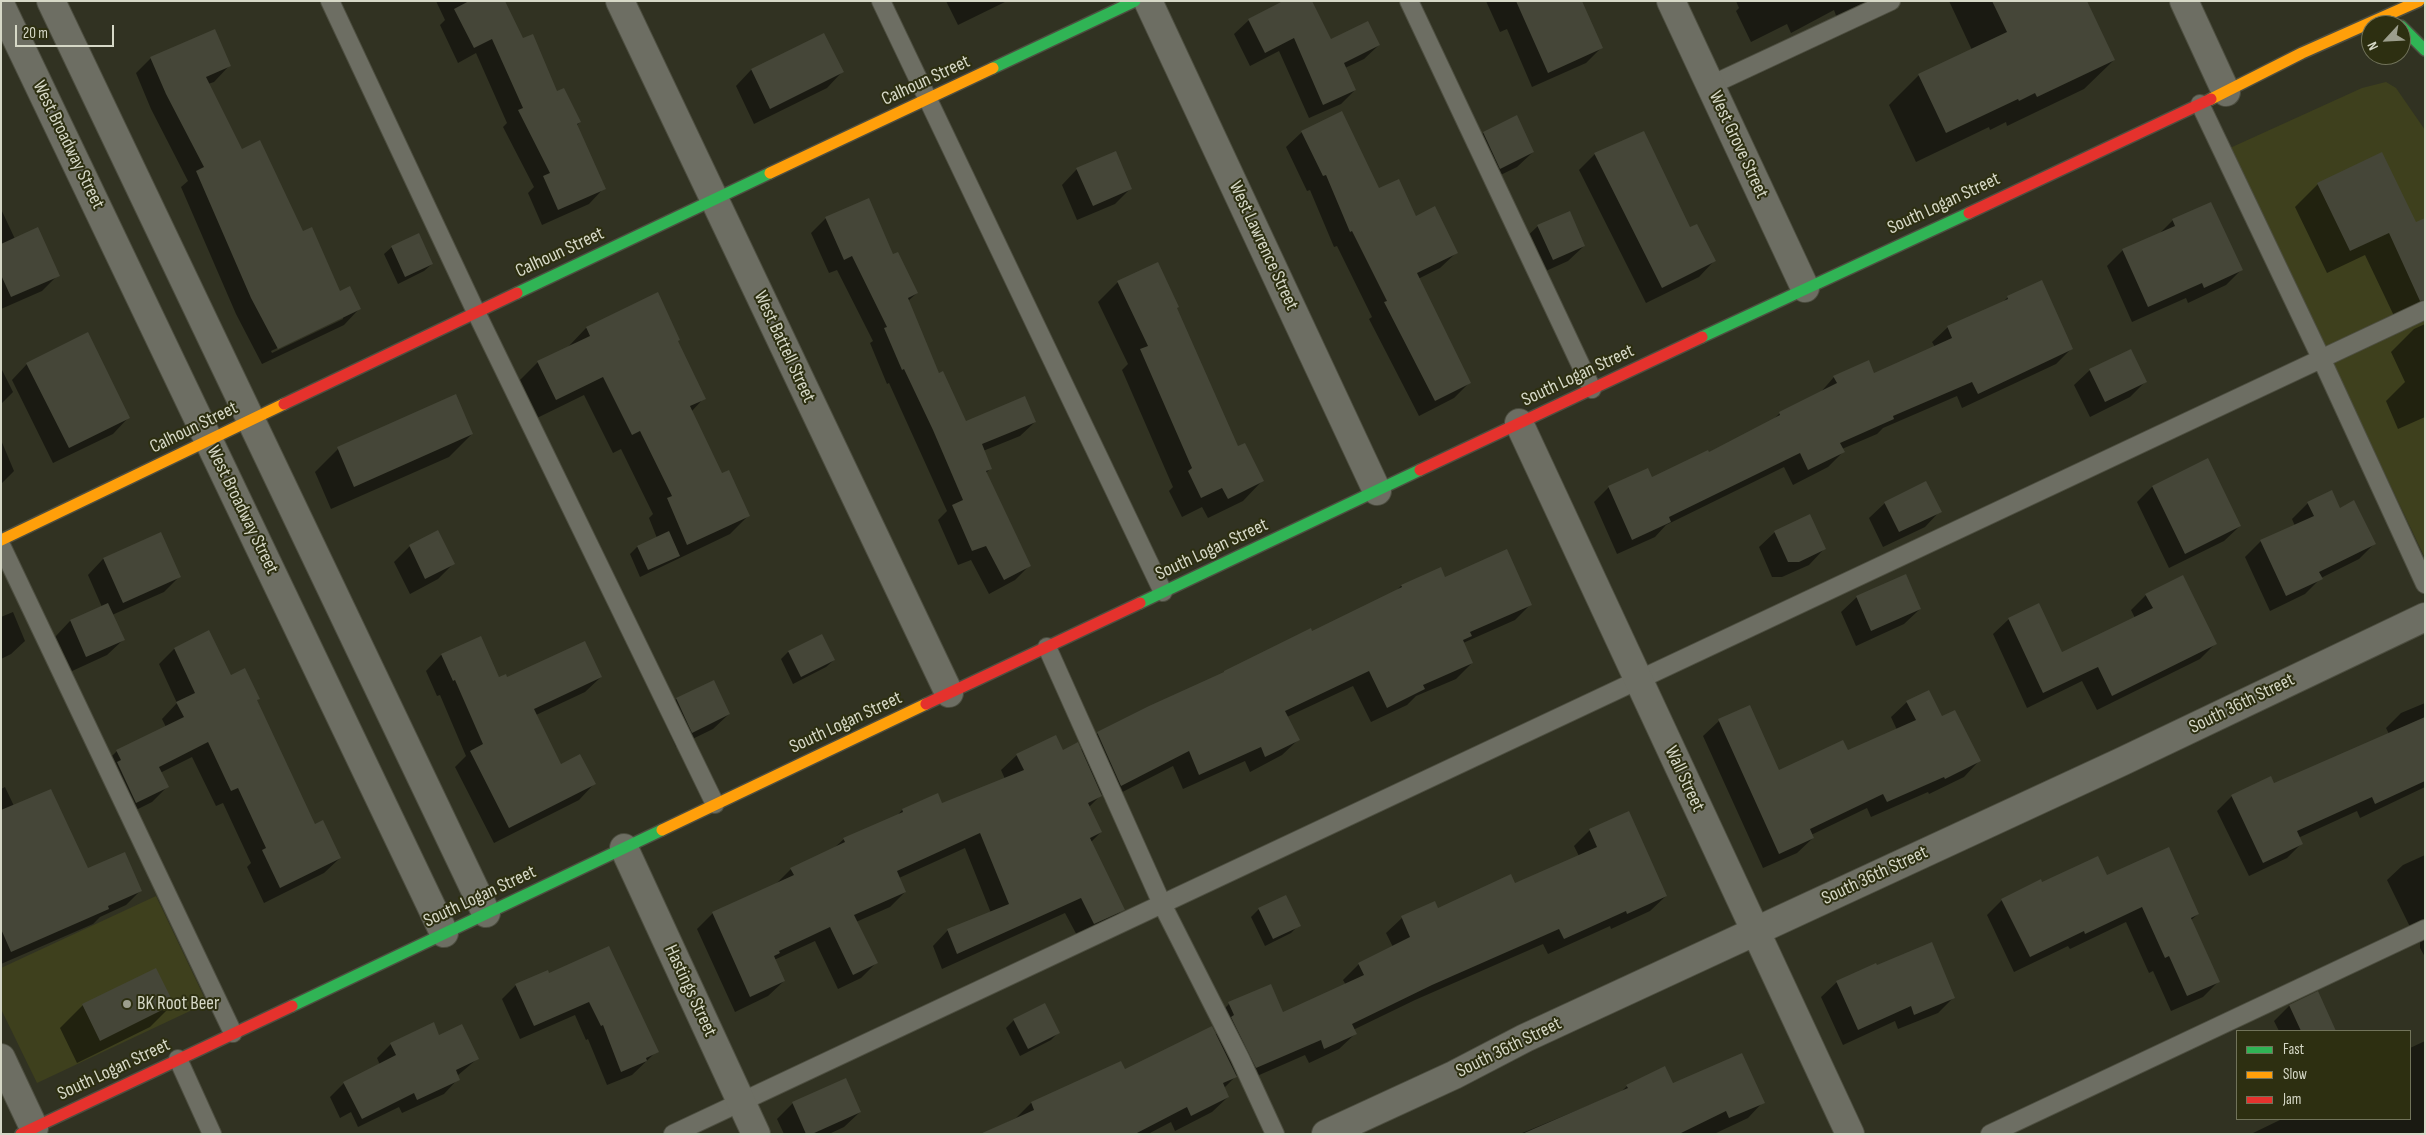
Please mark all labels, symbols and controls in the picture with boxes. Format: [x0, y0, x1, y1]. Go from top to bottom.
scale bar [18, 15, 116, 47]
north arrow [2361, 15, 2411, 65]
text: 20 m [23, 24, 48, 43]
text: N [2364, 39, 2382, 53]
street label: Calhoun Street [878, 51, 974, 111]
street label: West Broadway Street [27, 77, 109, 213]
street label: West Grove Street [1703, 88, 1773, 202]
street label: South Logan Street [1884, 168, 2004, 240]
street label: West Lawrence Street [1223, 178, 1303, 314]
street label: Calhoun Street [512, 223, 608, 283]
street label: West Battell Street [748, 288, 820, 406]
street label: South Logan Street [1518, 340, 1638, 412]
street label: Calhoun Street [146, 397, 242, 459]
street label: West Broadway Street [201, 442, 283, 578]
street label: South Logan Street [1152, 514, 1272, 586]
street label: South 36th Street [2186, 669, 2298, 739]
street label: South Logan Street [786, 687, 906, 759]
street label: Wall Street [1659, 743, 1709, 815]
street label: South 36th Street [1818, 842, 1932, 910]
street label: South Logan Street [420, 861, 540, 933]
street label: Hastings Street [659, 941, 721, 1041]
place label: BK Root Beer [137, 993, 219, 1015]
marker: BK Root Beer [121, 998, 133, 1010]
street label: South 36th Street [1453, 1013, 1565, 1083]
legend [2236, 1030, 2411, 1120]
street label: South Logan Street [54, 1034, 174, 1106]
text: Fast [2283, 1040, 2304, 1059]
text: Slow [2283, 1065, 2307, 1084]
text: Jam [2283, 1090, 2301, 1109]

